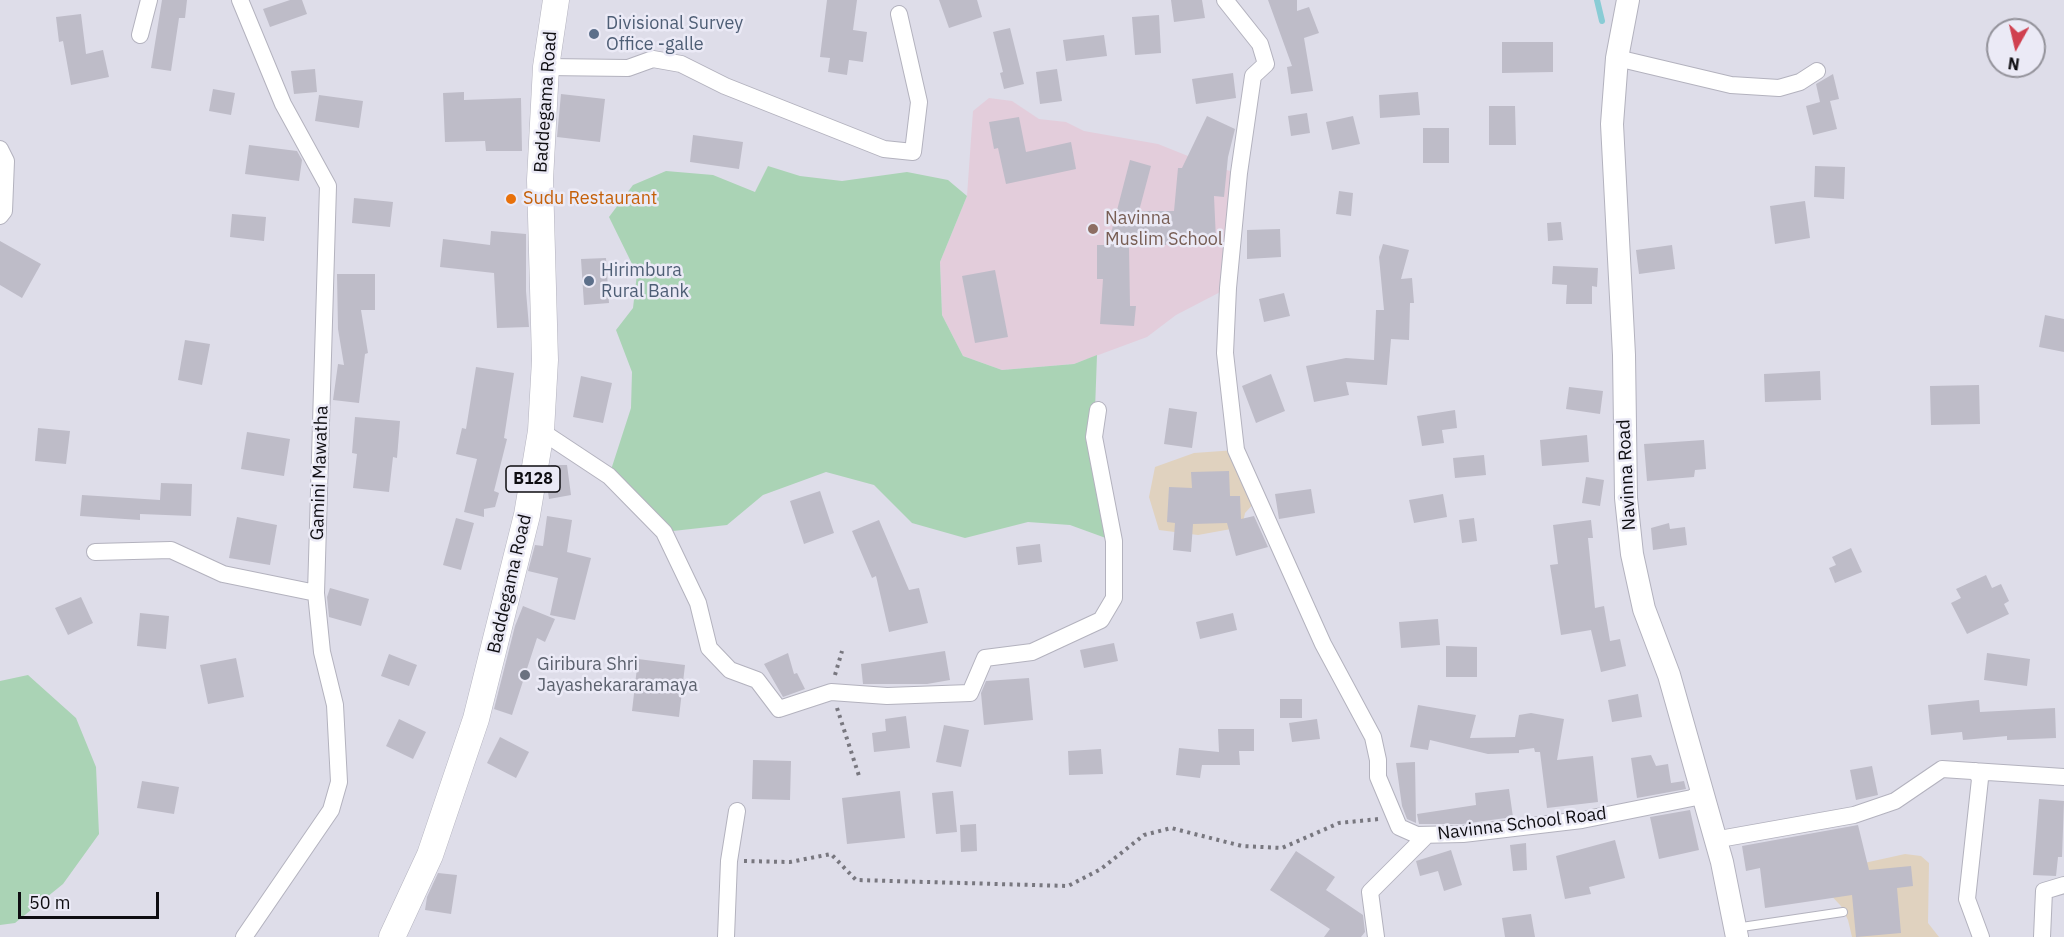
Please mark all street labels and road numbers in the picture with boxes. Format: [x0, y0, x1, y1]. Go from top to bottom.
street label: Baddegama Road [530, 30, 562, 174]
street label: Gamini Mawatha [307, 405, 333, 541]
street label: Navinna Road [1613, 419, 1641, 531]
road number: B128 [506, 466, 560, 492]
street label: Baddegama Road [483, 512, 537, 656]
street label: Navinna School Road [1436, 803, 1608, 845]

